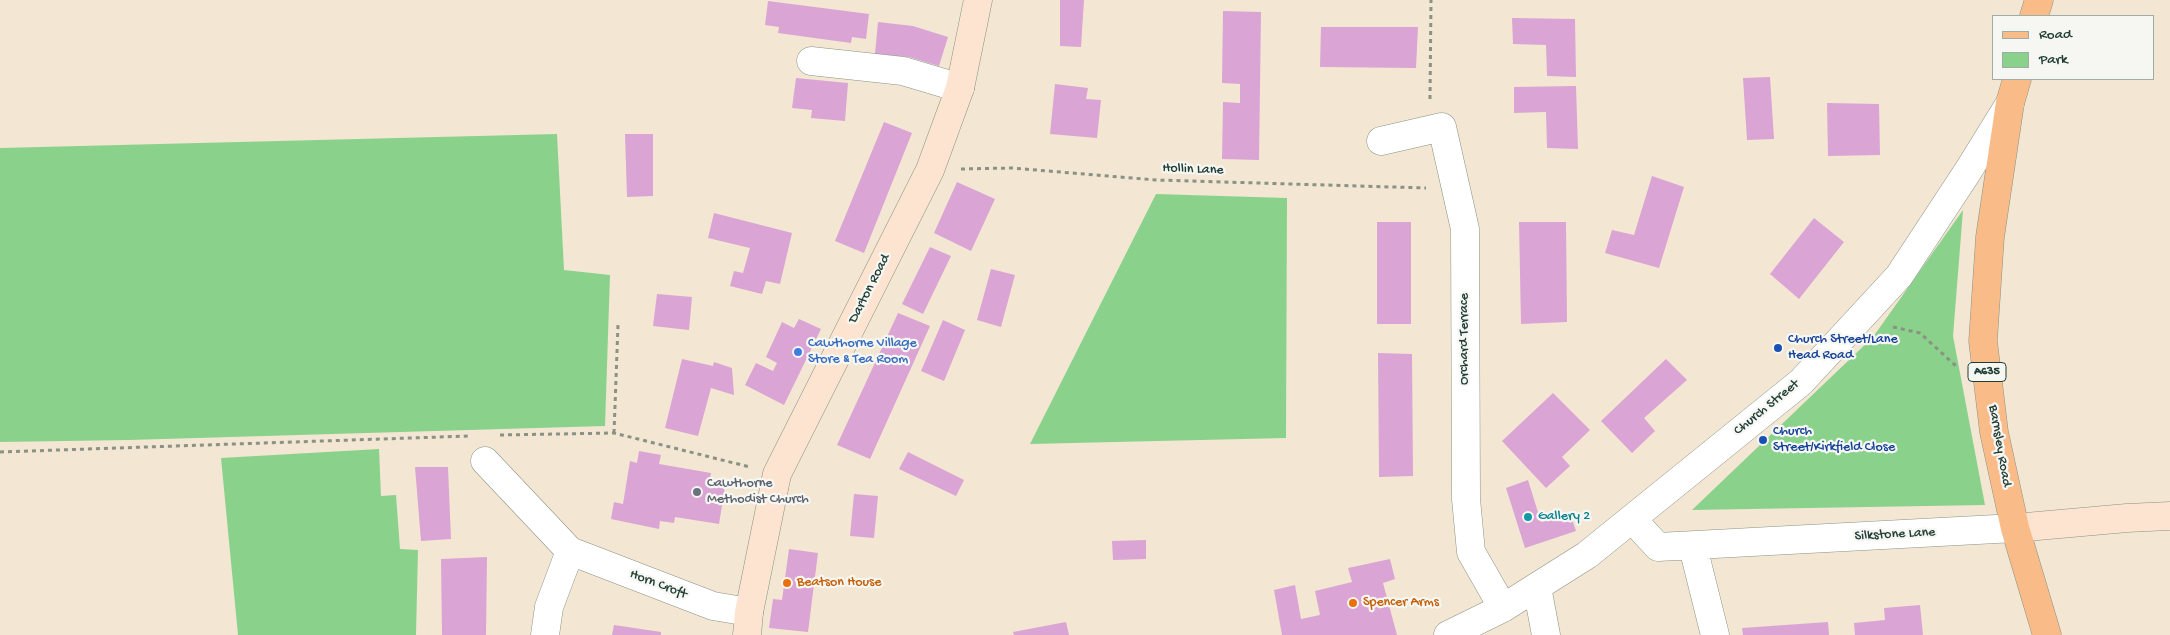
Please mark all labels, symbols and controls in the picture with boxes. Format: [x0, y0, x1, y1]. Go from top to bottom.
legend [1992, 15, 2155, 80]
text: Road [2039, 26, 2072, 44]
text: Park [2039, 51, 2068, 69]
street label: Hollin Lane [1162, 161, 1224, 179]
street label: Darton Road [845, 252, 895, 326]
street label: Orchard Terrace [1457, 293, 1473, 385]
place label: Church Street/Lane Head Road [1788, 332, 1898, 364]
place label: Cawthorne Village Store & Tea Room [808, 336, 917, 368]
marker: Church Street/Lane Head Road [1772, 342, 1784, 354]
marker: Cawthorne Village Store & Tea Room [792, 346, 804, 358]
road number: A635 [1968, 362, 2006, 382]
street label: Church Street [1731, 376, 1803, 440]
street label: Barnsley Road [1984, 404, 2014, 488]
place label: Church Street/Kirkfield Close [1773, 424, 1895, 457]
marker: Church Street/Kirkfield Close [1757, 434, 1769, 446]
place label: Cawthorne Methodist Church [707, 476, 809, 508]
marker: Cawthorne Methodist Church [691, 486, 703, 498]
place label: Gallery 2 [1538, 509, 1590, 525]
marker: Gallery 2 [1522, 511, 1534, 523]
street label: Silkstone Lane [1854, 524, 1936, 546]
street label: Horn Croft [627, 566, 689, 604]
place label: Beatson House [797, 575, 881, 591]
marker: Beatson House [781, 577, 793, 589]
place label: Spencer Arms [1363, 595, 1439, 611]
marker: Spencer Arms [1347, 597, 1359, 609]

